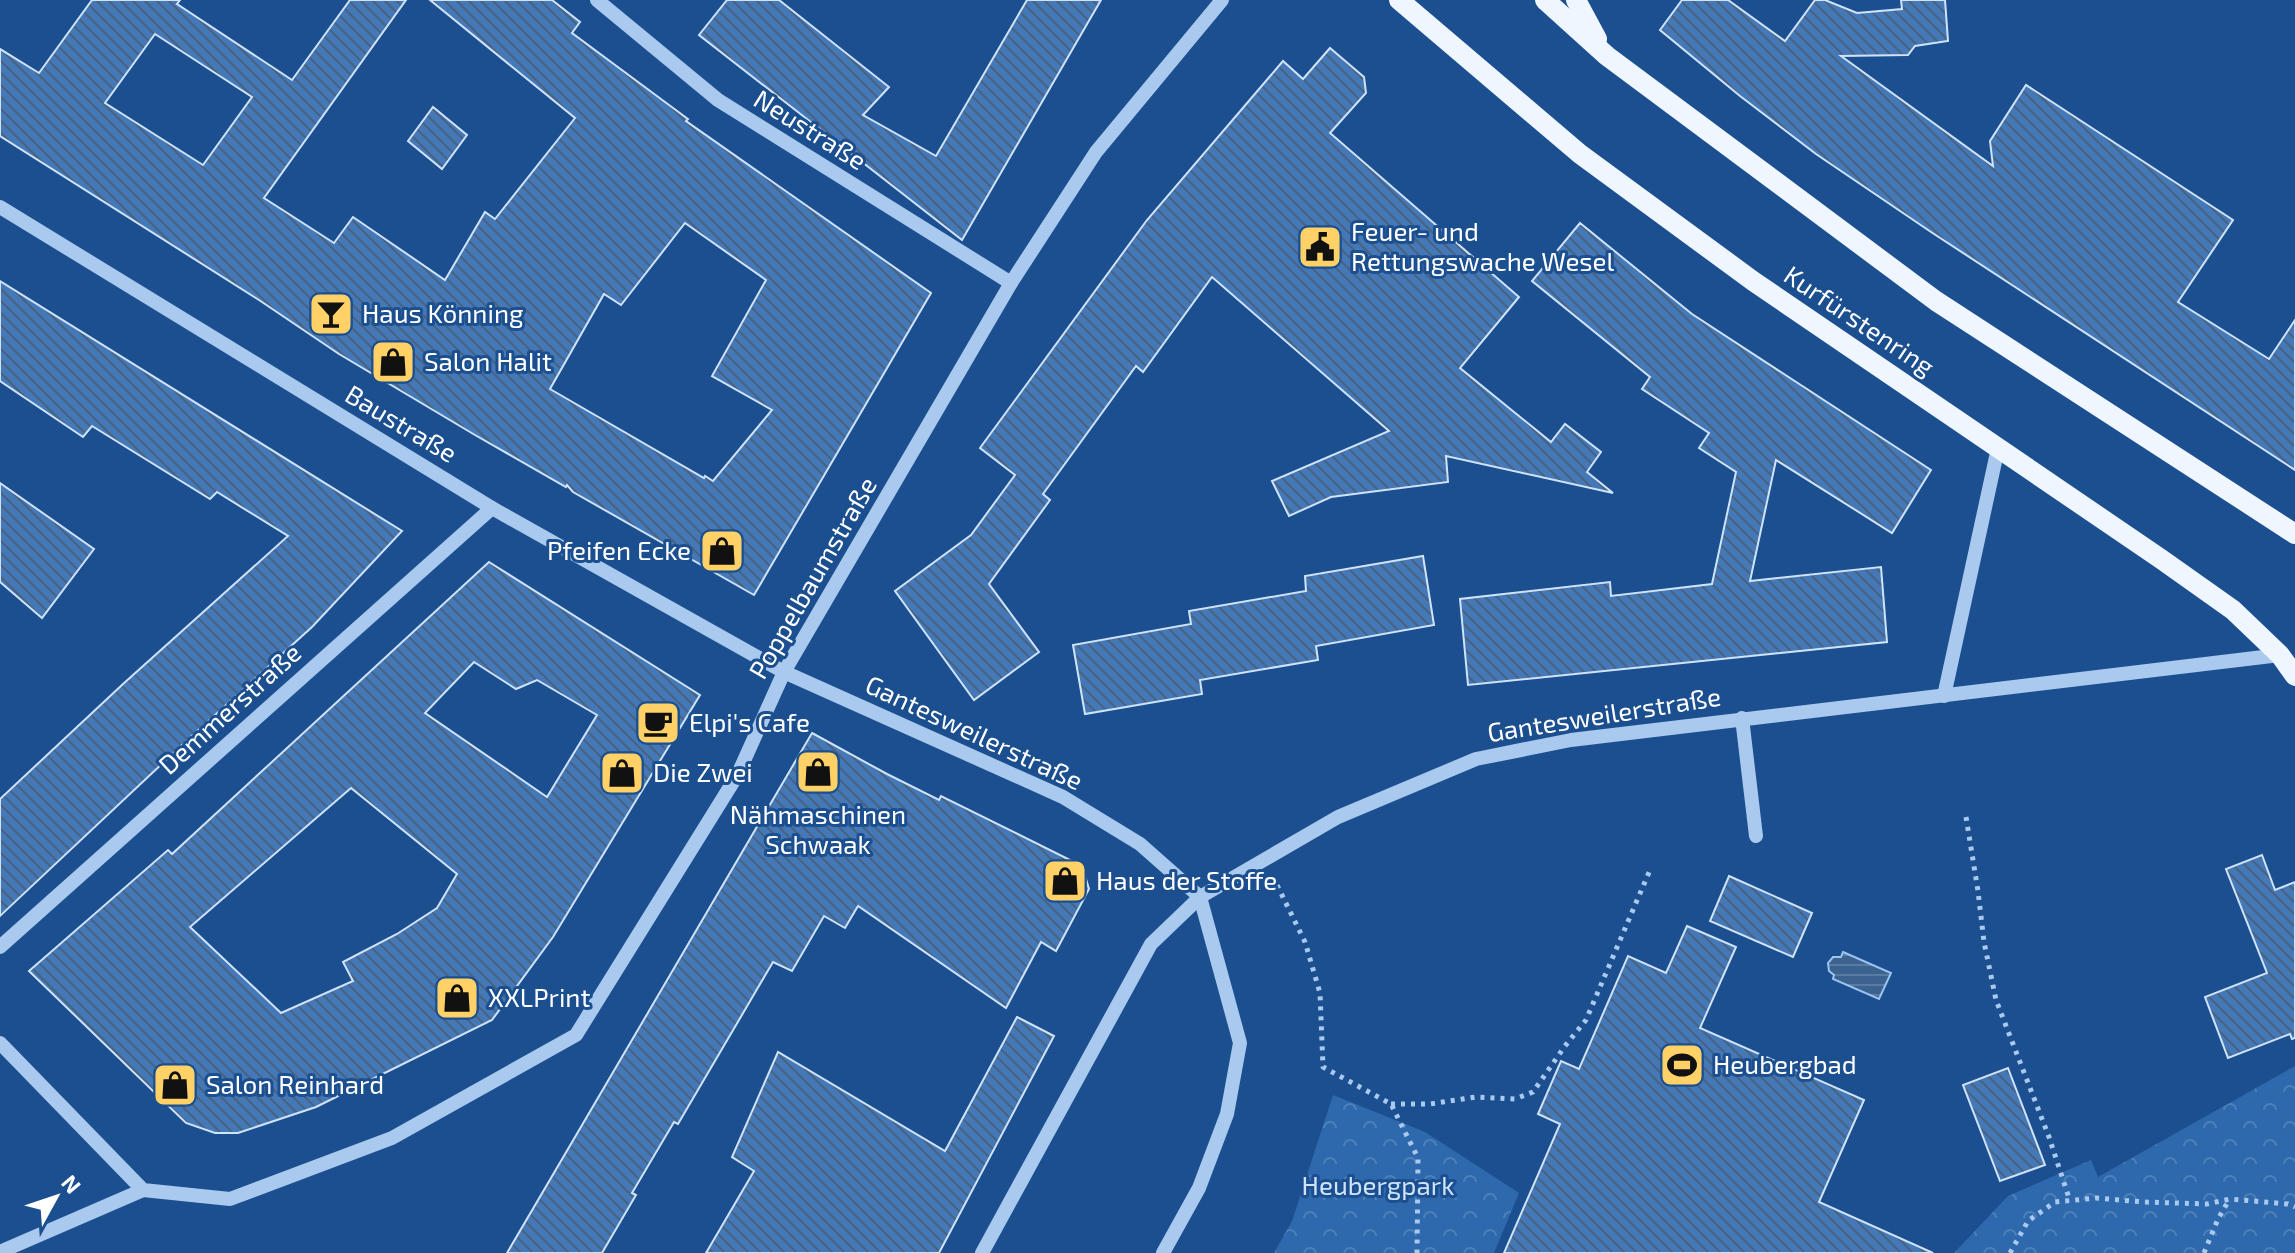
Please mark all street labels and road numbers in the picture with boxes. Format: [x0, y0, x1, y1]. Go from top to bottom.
street label: Neustraße [749, 82, 873, 175]
street label: Kurfürstenring [1779, 258, 1941, 381]
street label: Baustraße [340, 377, 463, 468]
street label: Poppelbaumstraße [741, 471, 882, 684]
street label: Demmerstraße [152, 636, 306, 780]
street label: Gantesweilerstraße [861, 668, 1088, 796]
street label: Gantesweilerstraße [1485, 680, 1723, 747]

